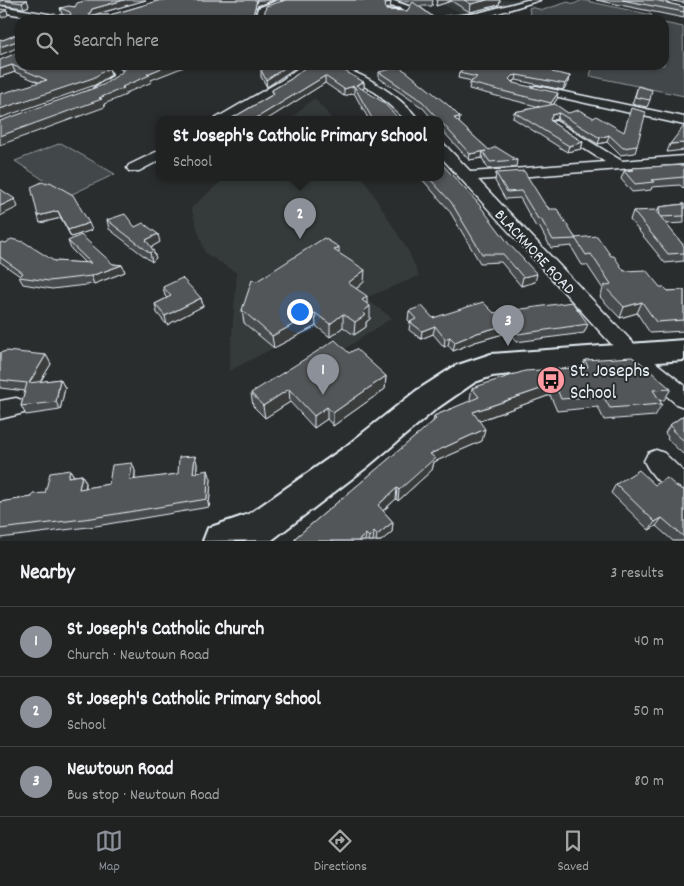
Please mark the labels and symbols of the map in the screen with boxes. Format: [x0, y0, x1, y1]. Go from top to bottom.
pin: 2 [284, 198, 316, 239]
street label: BLACKMORE ROAD [488, 205, 580, 301]
your location [287, 299, 313, 325]
pin: 3 [492, 305, 524, 346]
pin: 1 [307, 354, 339, 395]
place label: St. Josephs School [570, 359, 650, 408]
bus stop icon: St. Josephs School [536, 365, 566, 395]

